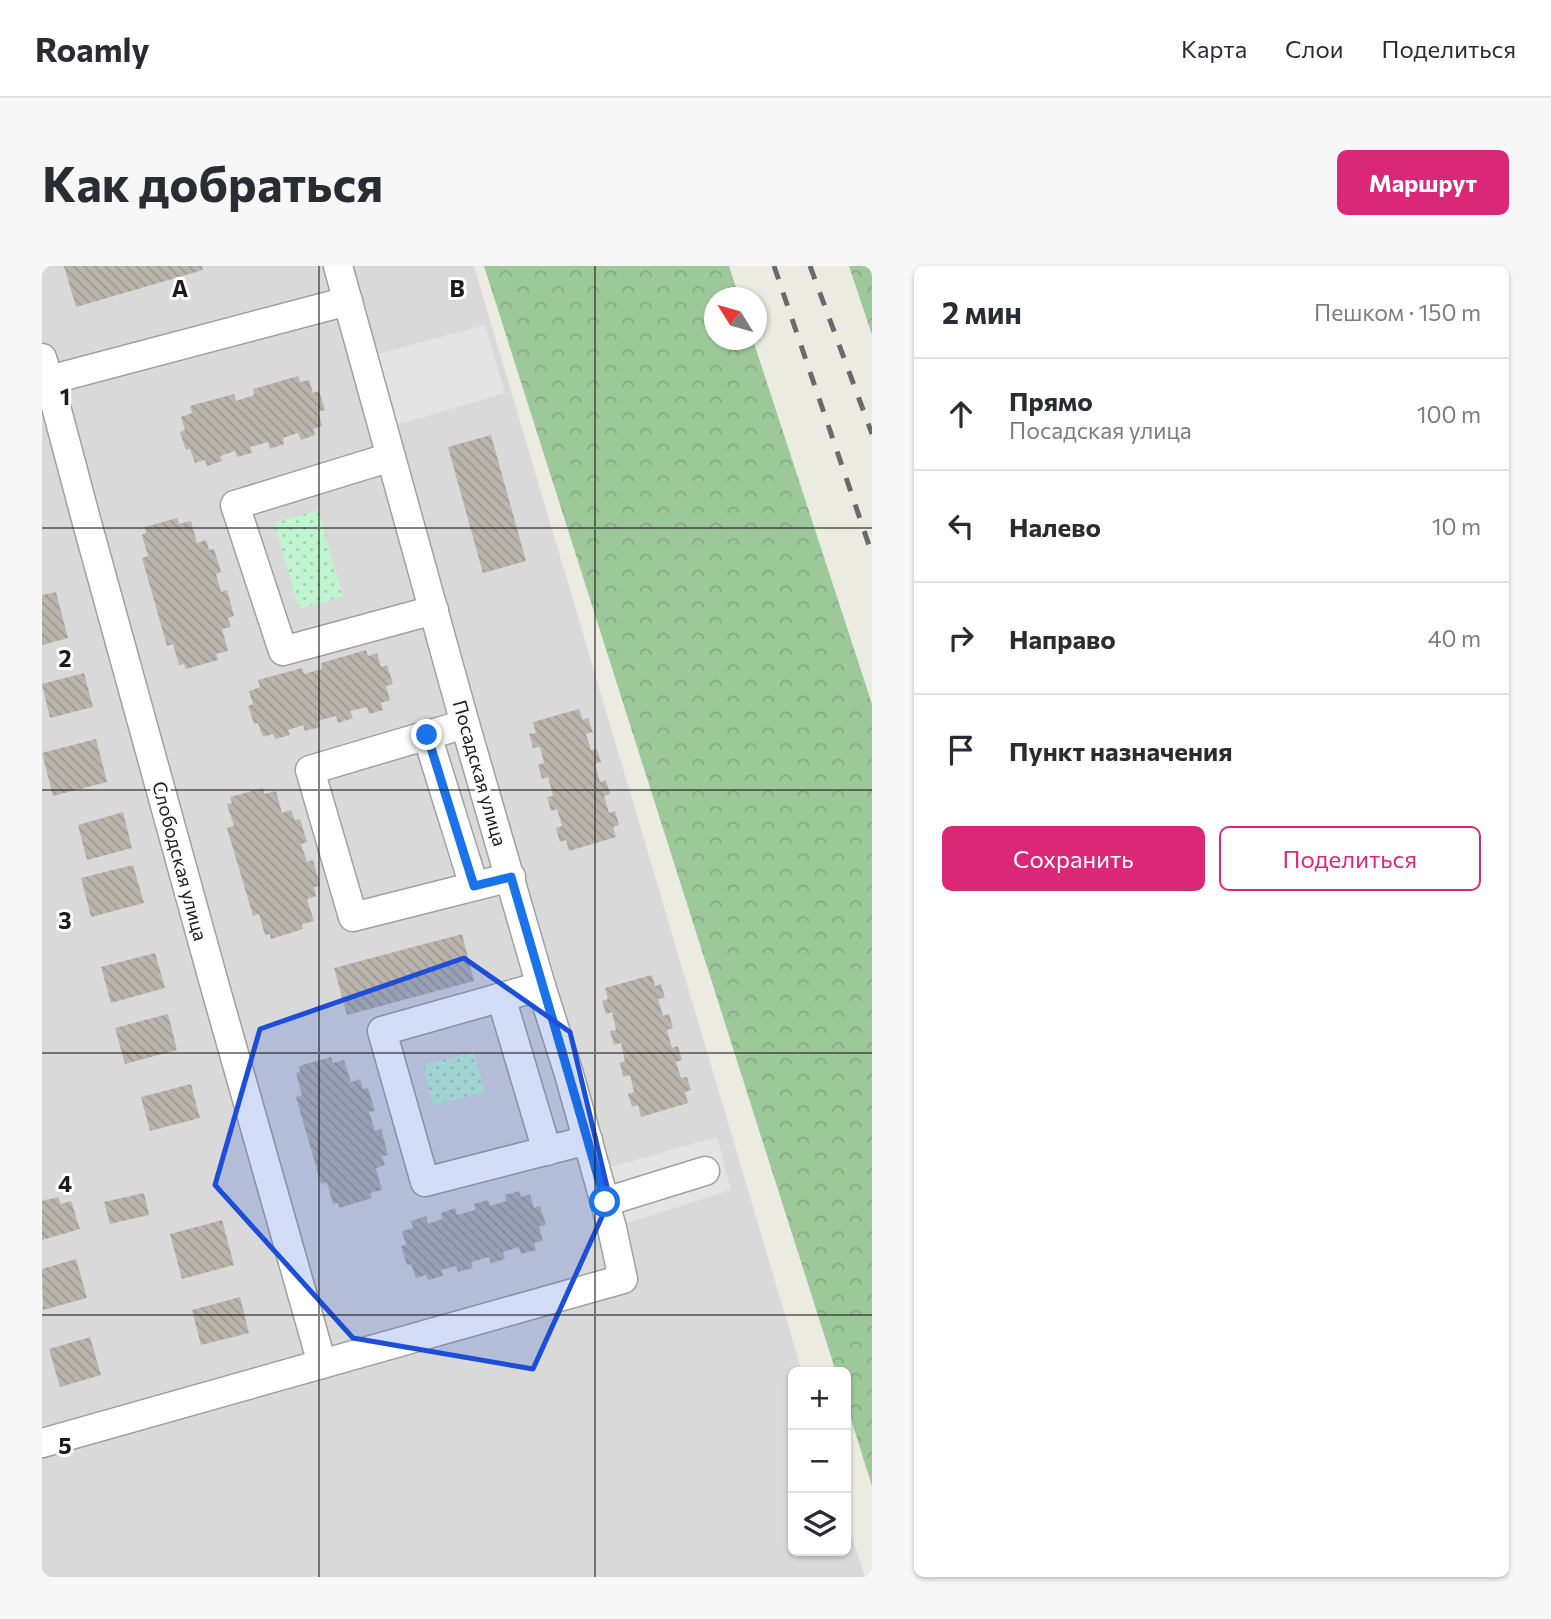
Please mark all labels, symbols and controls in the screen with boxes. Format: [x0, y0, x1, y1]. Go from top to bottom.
text: Roamly [35, 28, 150, 69]
text: Карта [1181, 34, 1247, 63]
text: Слои [1285, 34, 1343, 63]
text: Поделиться [1381, 34, 1516, 63]
button: Маршрут [1337, 150, 1509, 215]
text: Как добраться [42, 152, 383, 212]
text: A [172, 274, 189, 302]
text: B [449, 274, 465, 302]
north arrow [704, 287, 767, 350]
text: 2 мин [942, 293, 1022, 330]
text: Пешком · 150 m [1314, 298, 1481, 326]
text: 1 [60, 382, 70, 410]
text: Прямо [1009, 385, 1093, 416]
icon: ahead [942, 395, 980, 433]
text: 100 m [1417, 400, 1481, 428]
text: Посадская улица [1009, 416, 1192, 444]
icon: left [942, 507, 980, 545]
text: Налево [1009, 511, 1101, 542]
text: 10 m [1432, 512, 1481, 540]
icon: right [942, 619, 980, 657]
text: Направо [1009, 623, 1116, 654]
text: 40 m [1428, 624, 1481, 652]
text: 2 [58, 644, 72, 672]
street label: Посадская улица [449, 697, 512, 849]
route end [411, 719, 442, 750]
icon: arrive [942, 731, 980, 769]
text: Пункт назначения [1009, 735, 1233, 766]
street label: Слободская улица [148, 779, 213, 943]
button: Сохранить [942, 826, 1205, 891]
button: Поделиться [1219, 826, 1481, 891]
text: 3 [58, 906, 72, 934]
text: 4 [58, 1169, 72, 1197]
route start [589, 1186, 620, 1217]
map controls [788, 1367, 851, 1556]
button: + [788, 1367, 851, 1430]
button: − [788, 1430, 851, 1493]
text: 5 [58, 1431, 72, 1459]
button: layers [788, 1493, 851, 1556]

